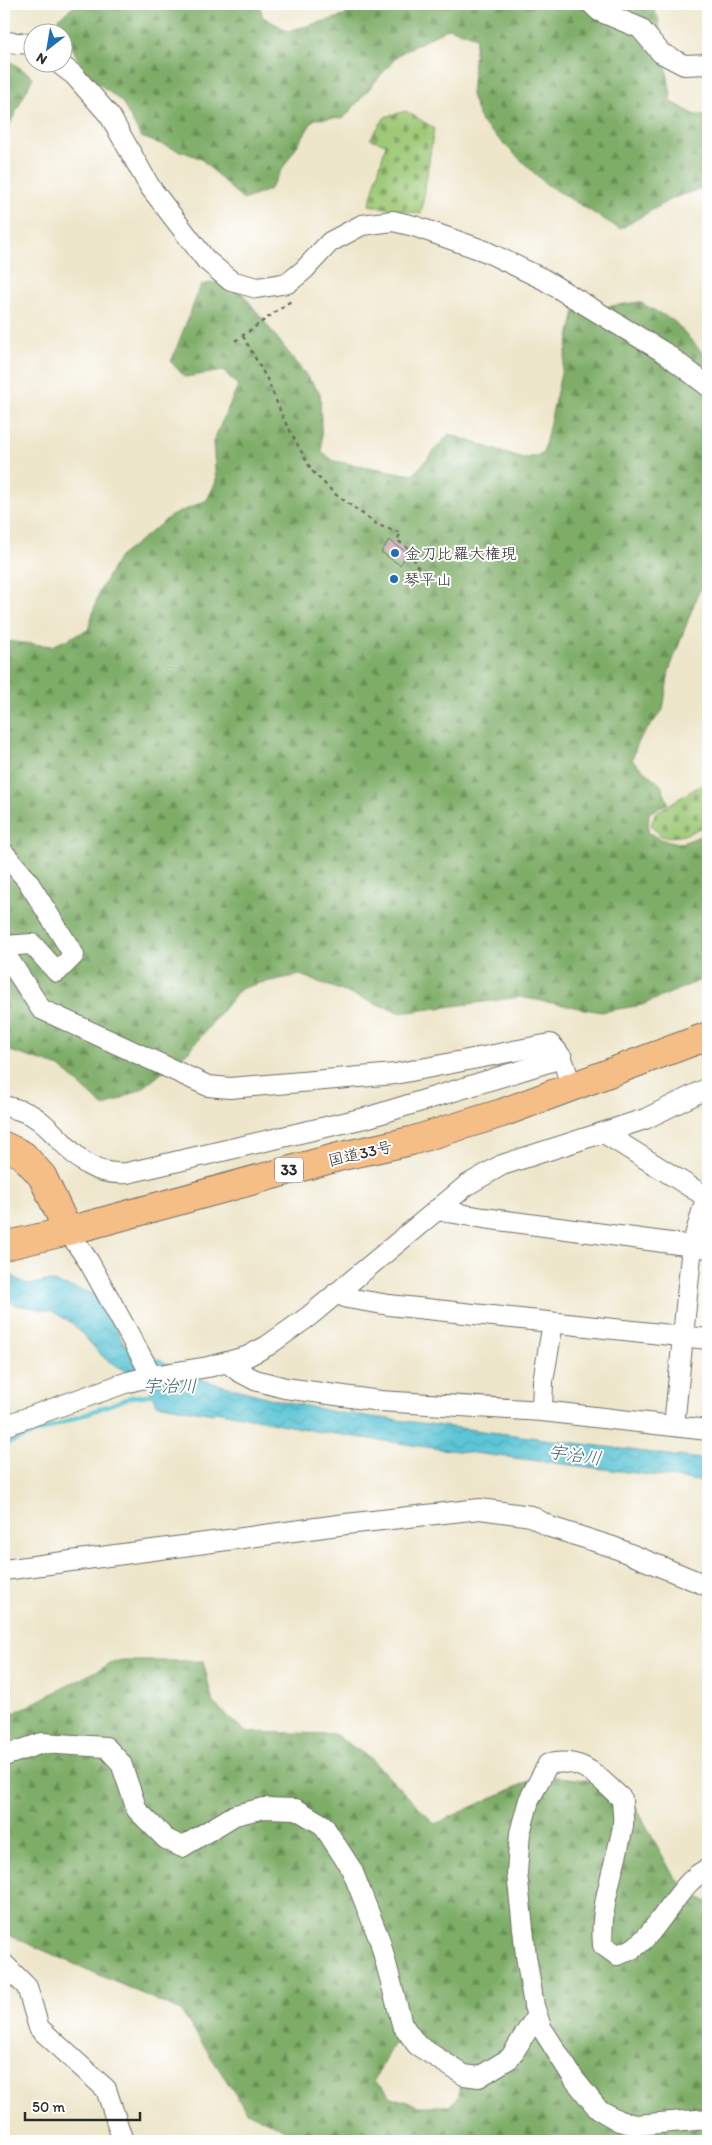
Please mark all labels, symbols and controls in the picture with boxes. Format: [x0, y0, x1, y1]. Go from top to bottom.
north arrow [22, 22, 72, 72]
text: N [33, 49, 50, 68]
place label: 金刀比羅大権現 [405, 544, 517, 563]
marker: 金刀比羅大権現 [389, 547, 401, 559]
place label: 琴平山 [404, 570, 452, 589]
marker: 琴平山 [388, 573, 400, 585]
street label: 国道33号 [326, 1137, 394, 1170]
road number: 33 [275, 1158, 303, 1182]
water label: 宇治川 [143, 1375, 197, 1397]
water label: 宇治川 [547, 1440, 603, 1470]
scale bar [25, 2090, 140, 2122]
text: 50 m [32, 2098, 65, 2116]

